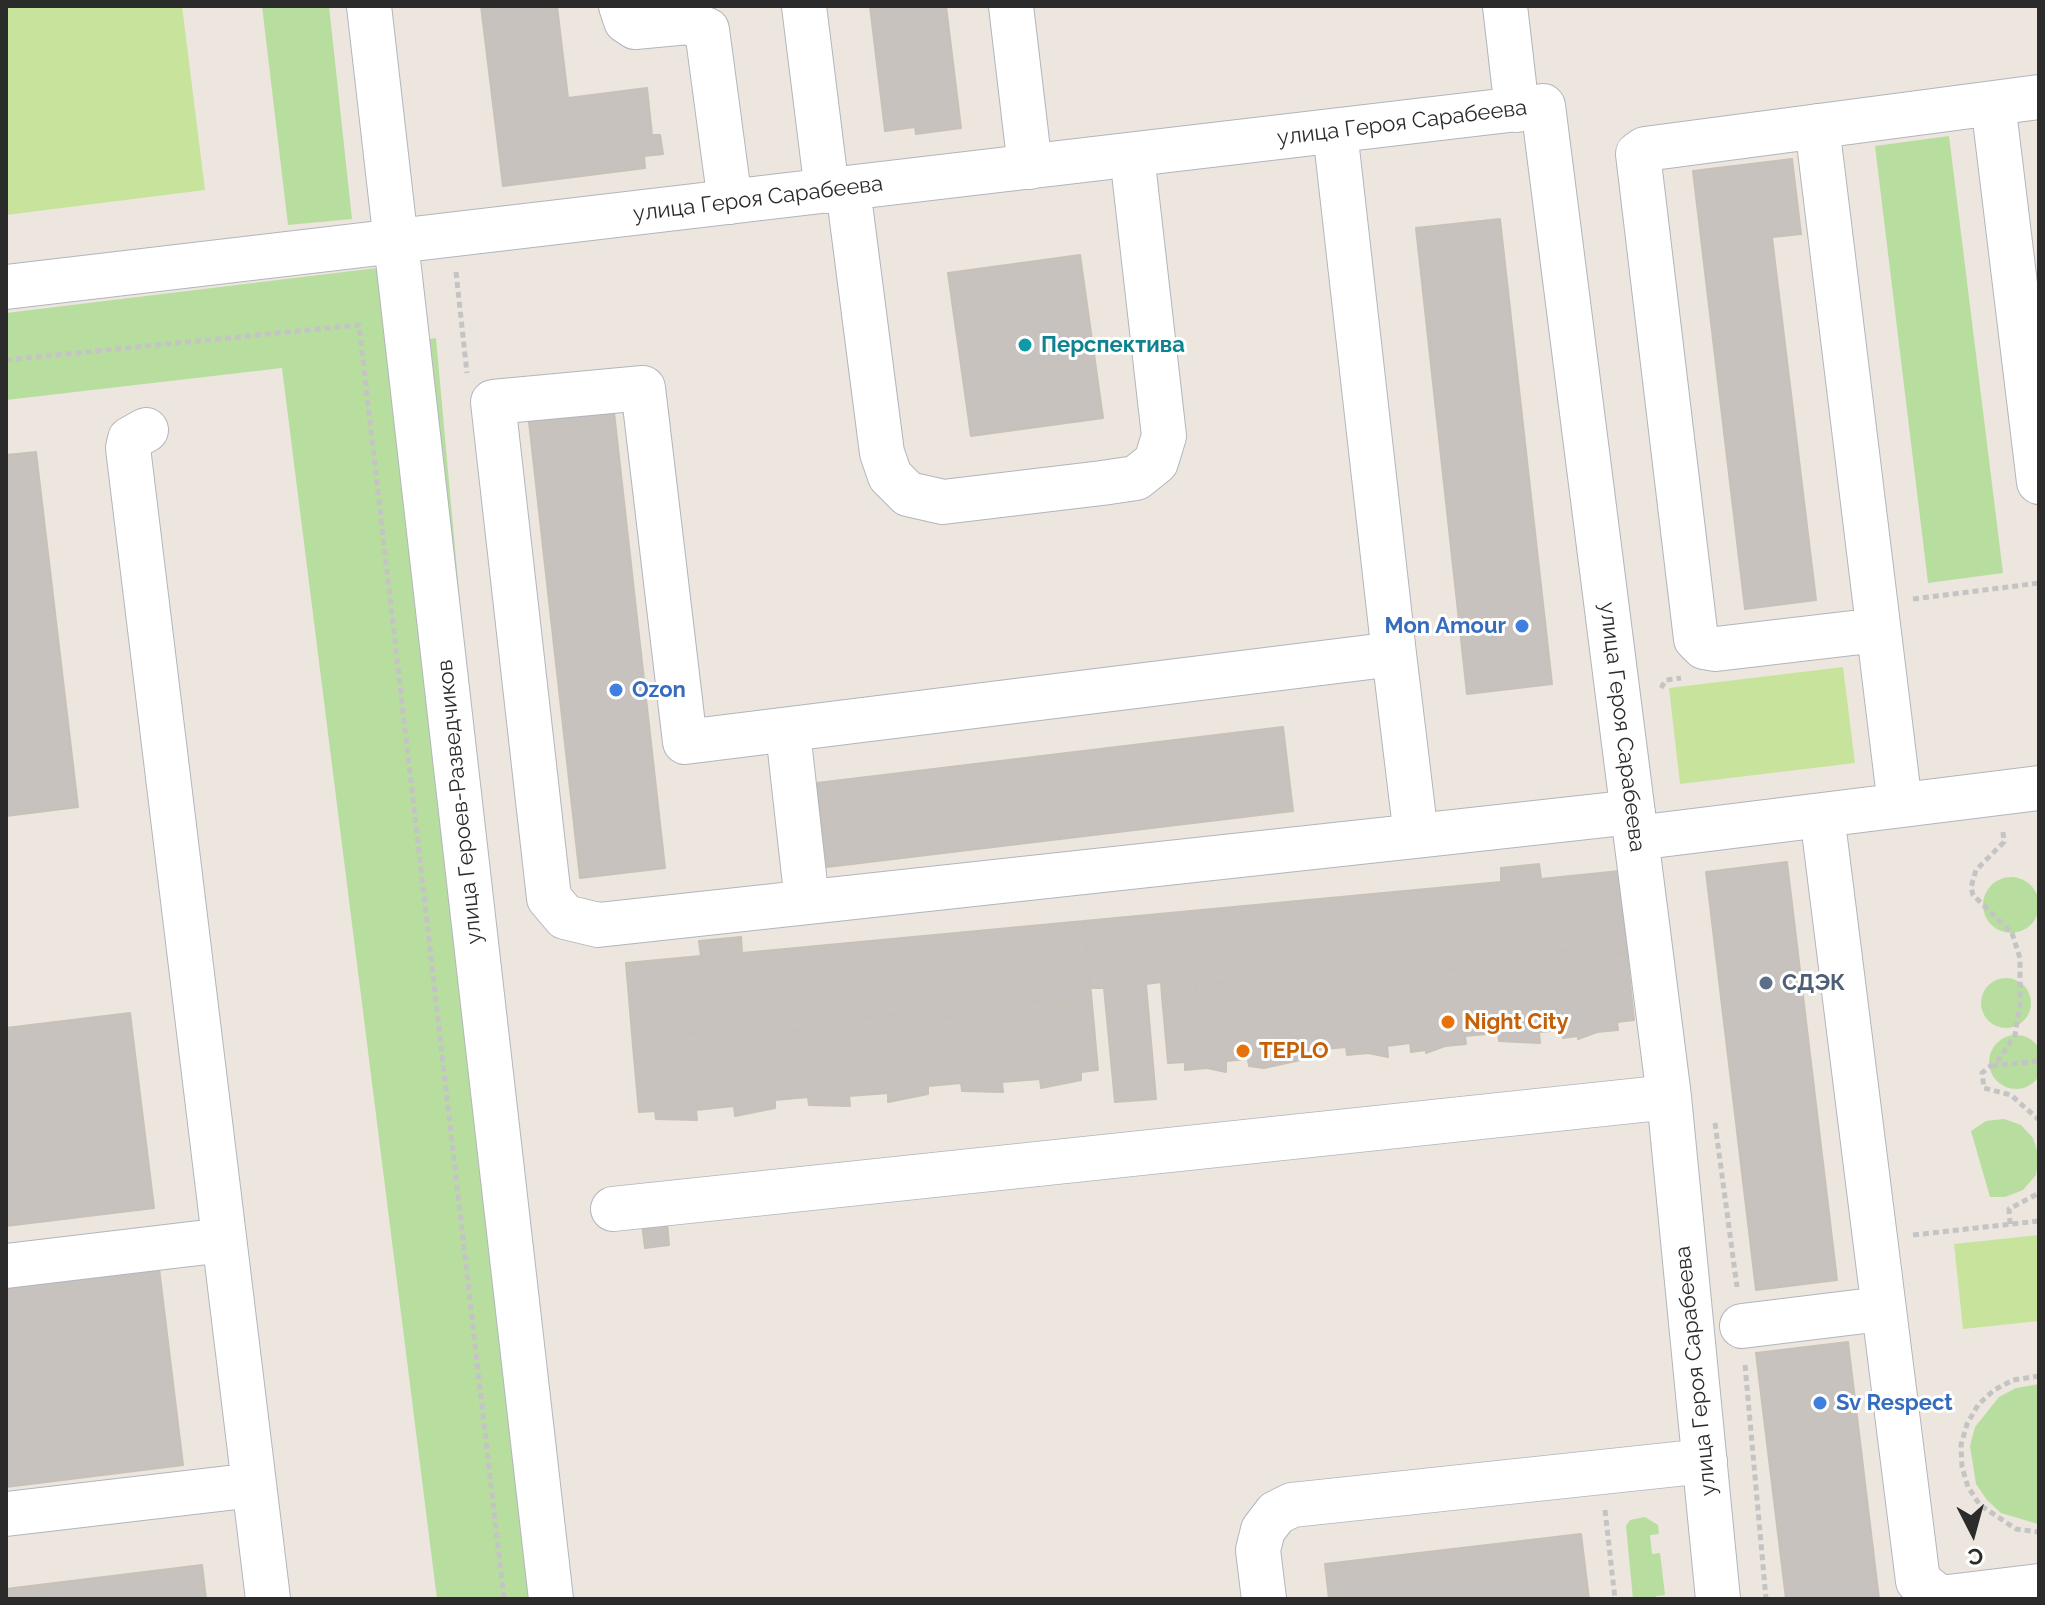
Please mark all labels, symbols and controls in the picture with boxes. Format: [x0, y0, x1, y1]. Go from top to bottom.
street label: улица Героя Сарабеева [1276, 95, 1528, 151]
street label: улица Героя Сарабеева [632, 171, 884, 227]
place label: Перспектива [1041, 332, 1185, 358]
marker: Перспектива [1016, 336, 1034, 354]
street label: улица Героя Сарабеева [1594, 601, 1650, 853]
place label: Mon Amour [1385, 613, 1506, 639]
marker: Mon Amour [1513, 617, 1531, 635]
street label: улица Героев-Разведчиков [432, 658, 488, 946]
place label: Ozon [632, 677, 686, 703]
marker: Ozon [607, 681, 625, 699]
place label: СДЭК [1782, 970, 1845, 996]
marker: СДЭК [1757, 974, 1775, 992]
place label: Night City [1464, 1009, 1568, 1035]
marker: Night City [1439, 1013, 1457, 1031]
place label: TEPLO [1259, 1038, 1329, 1064]
marker: TEPLO [1234, 1042, 1252, 1060]
street label: улица Героя Сарабеева [1670, 1245, 1722, 1497]
place label: Sv Respect [1836, 1390, 1953, 1416]
marker: Sv Respect [1811, 1394, 1829, 1412]
north arrow [1933, 1493, 2013, 1573]
text: С [1967, 1543, 1984, 1571]

